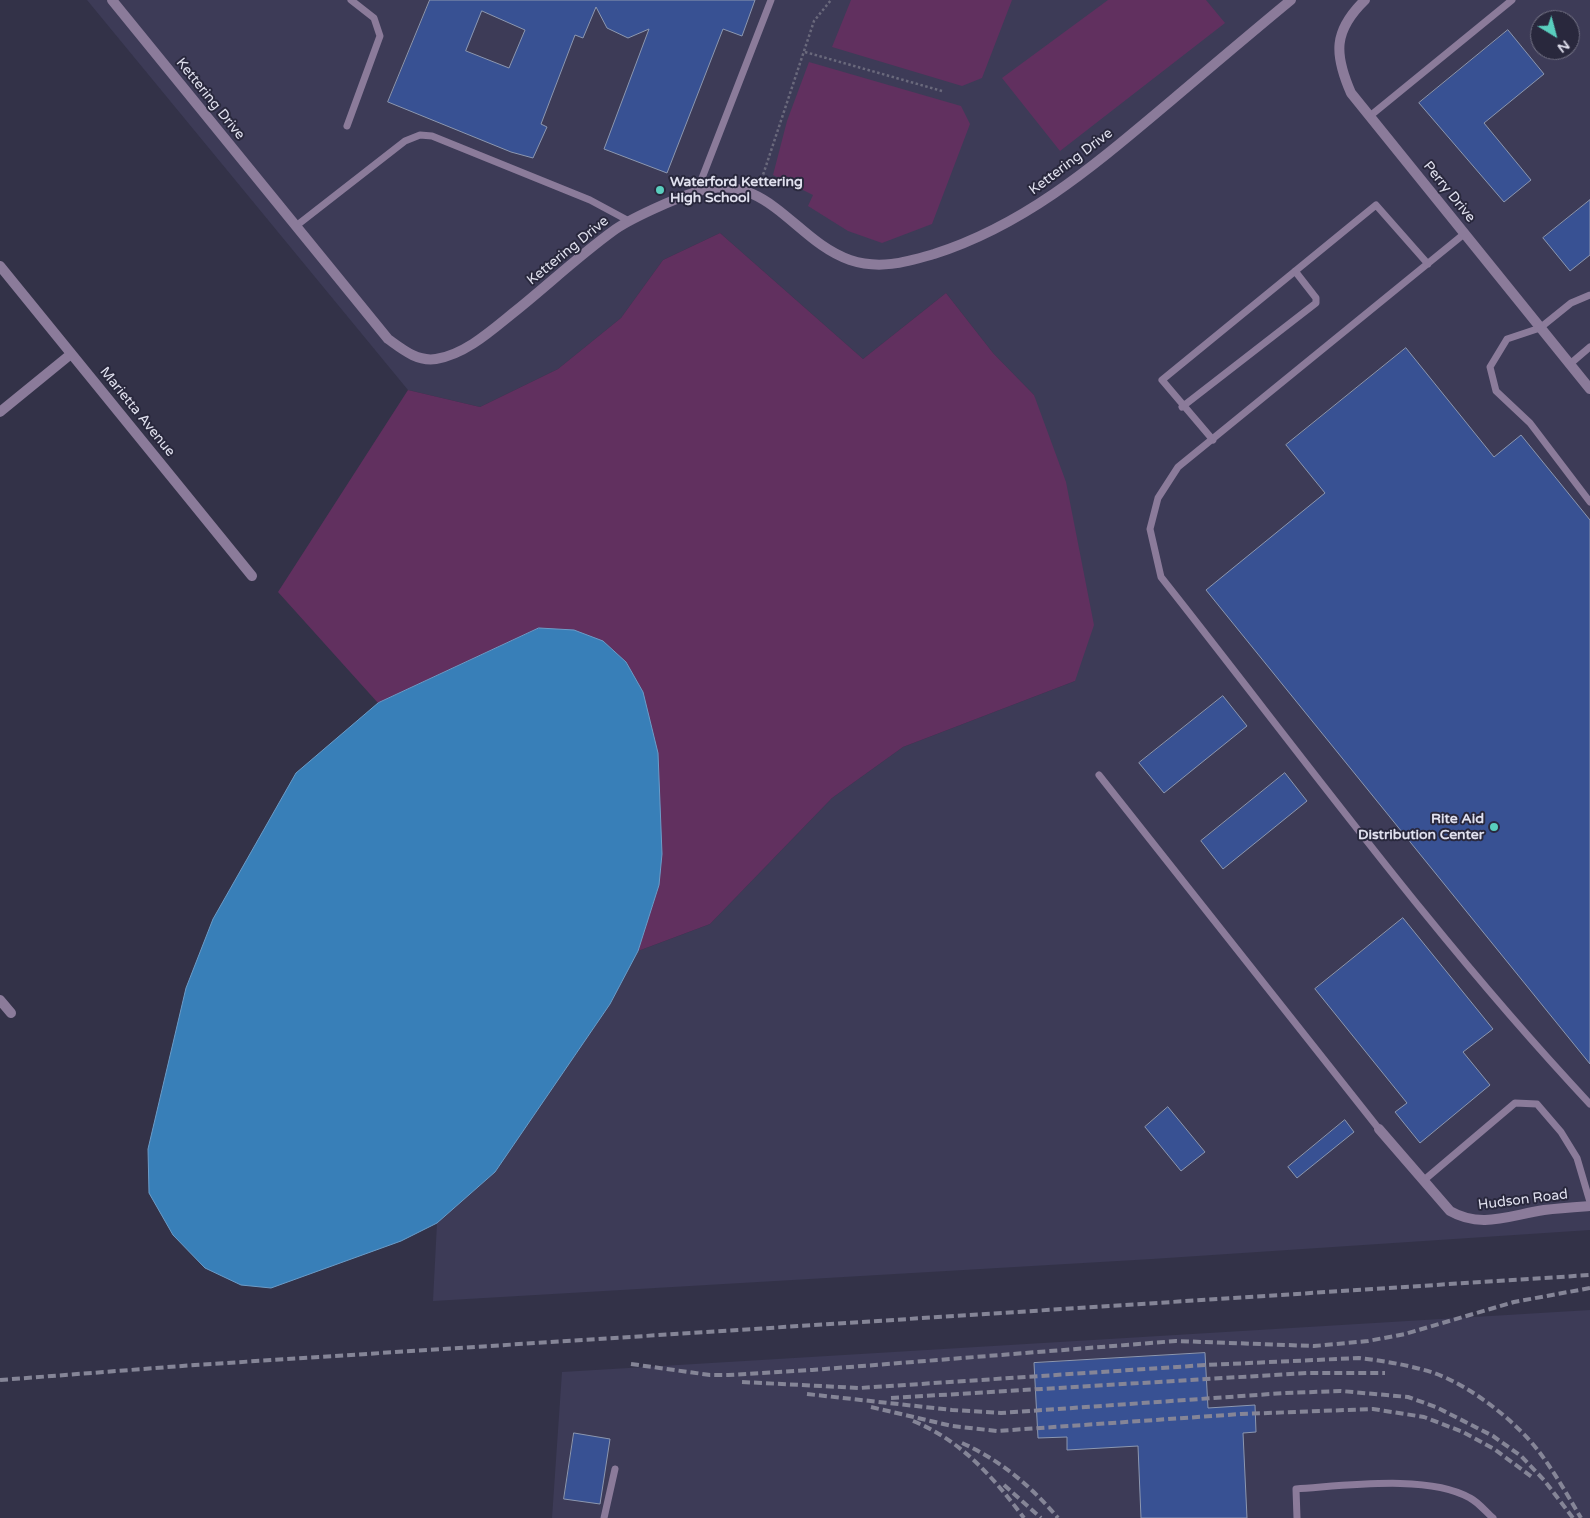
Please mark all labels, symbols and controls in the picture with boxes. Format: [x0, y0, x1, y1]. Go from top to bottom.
north arrow [1530, 10, 1580, 60]
text: N [1554, 36, 1573, 57]
street label: Kettering Drive [172, 55, 248, 143]
street label: Kettering Drive [1026, 125, 1116, 199]
street label: Perry Drive [1419, 158, 1479, 226]
place label: Waterford Kettering High School [670, 174, 803, 206]
marker: Waterford Kettering High School [654, 184, 666, 196]
street label: Kettering Drive [524, 213, 612, 289]
street label: Marietta Avenue [96, 364, 178, 460]
place label: Rite Aid Distribution Center [1358, 811, 1484, 844]
marker: Rite Aid Distribution Center [1488, 821, 1500, 833]
street label: Hudson Road [1477, 1186, 1569, 1214]

